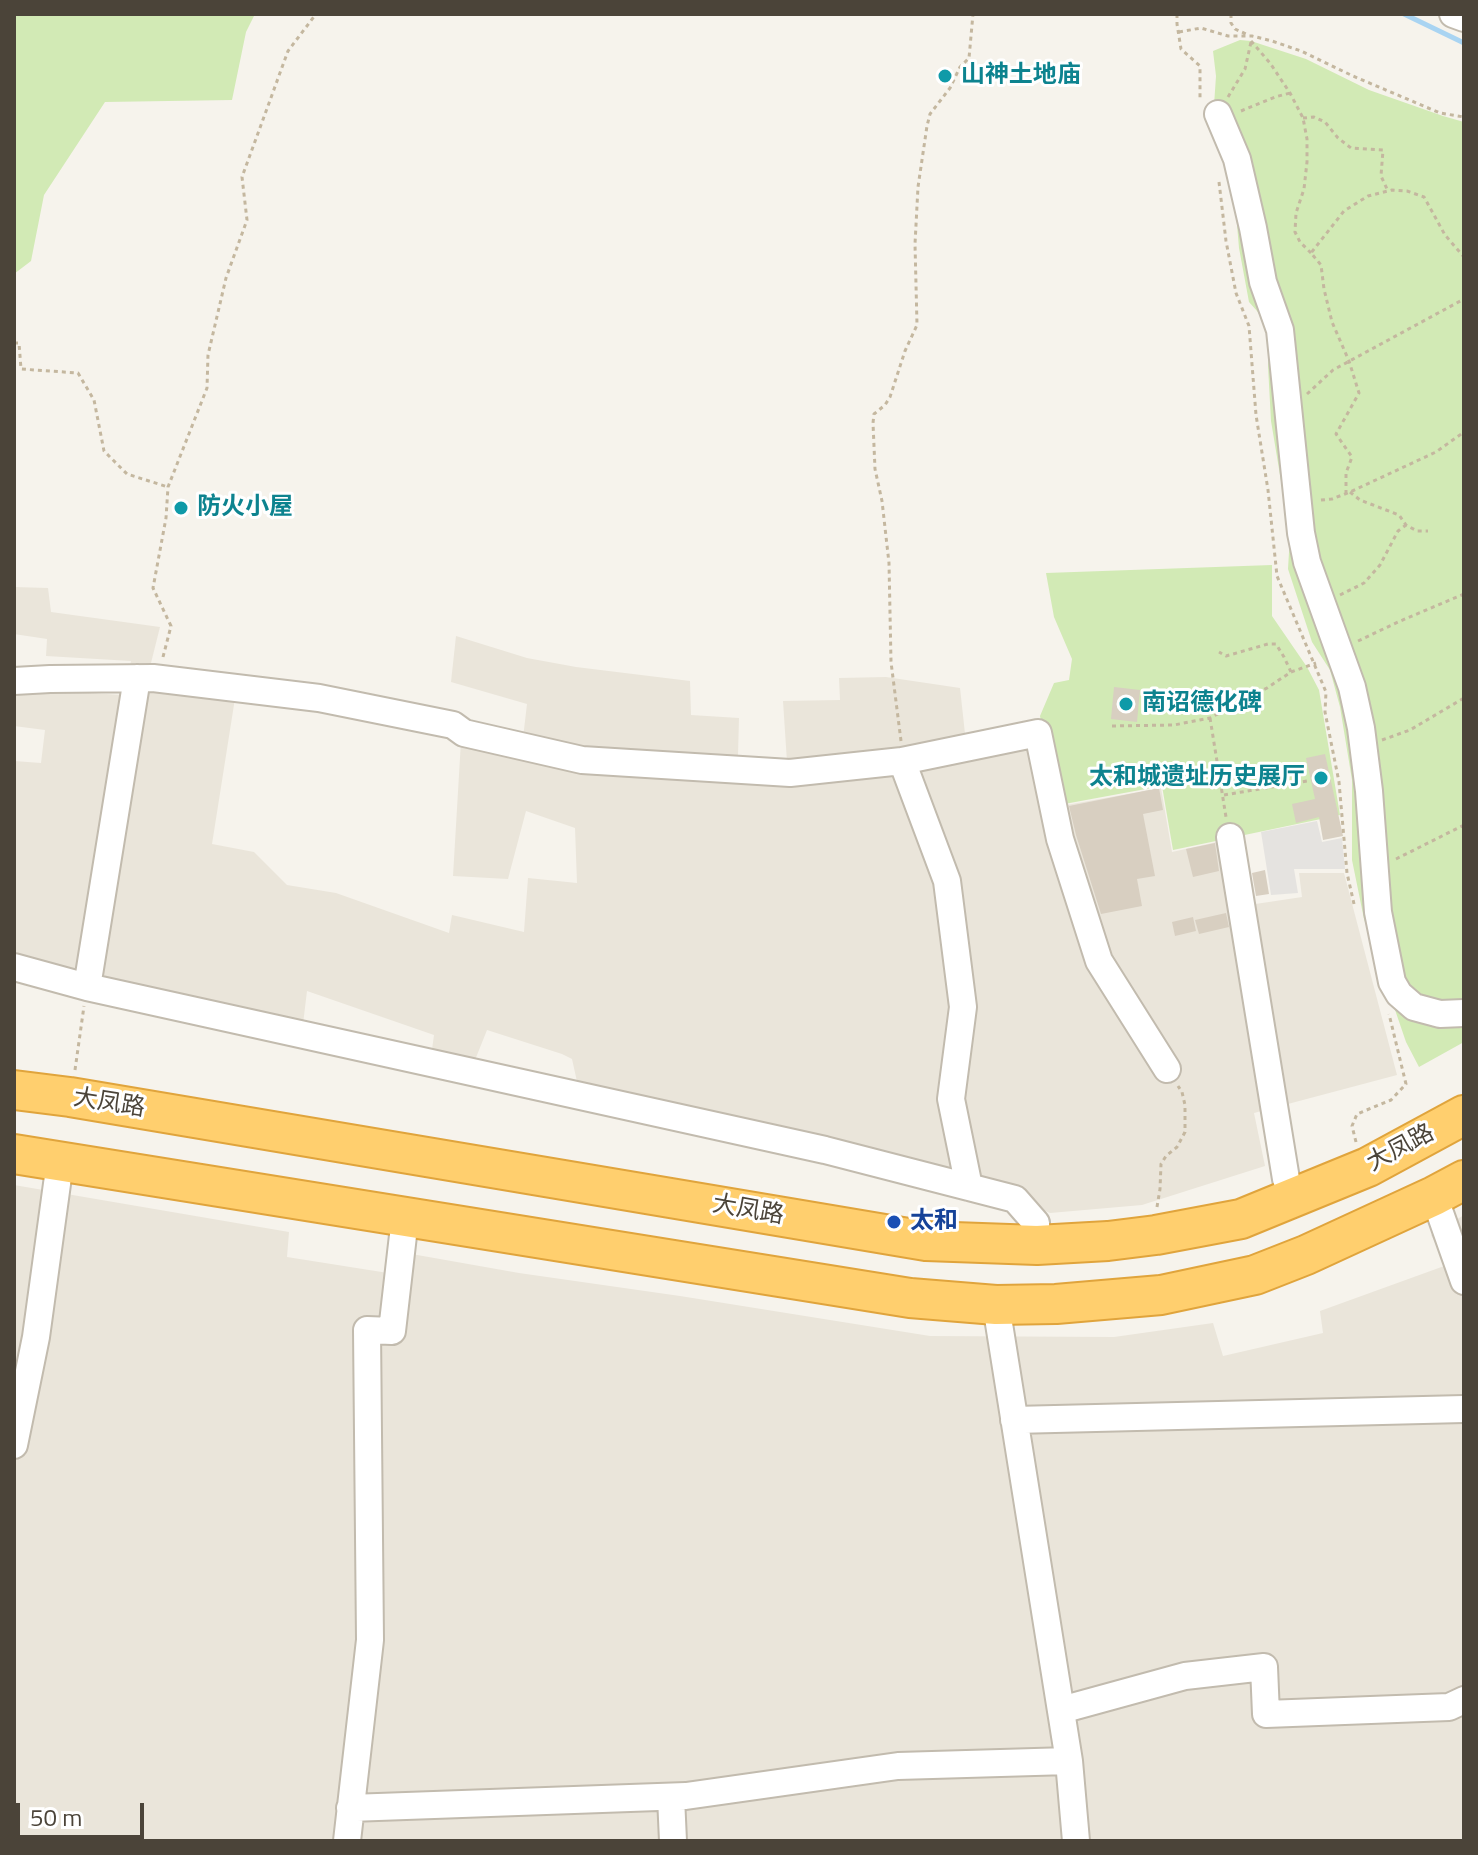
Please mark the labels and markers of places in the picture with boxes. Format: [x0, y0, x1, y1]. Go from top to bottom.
place label: 山神土地庙 [961, 62, 1081, 90]
marker: 山神土地庙 [936, 67, 954, 85]
place label: 防火小屋 [197, 494, 293, 522]
marker: 防火小屋 [172, 499, 190, 517]
place label: 南诏德化碑 [1142, 690, 1262, 718]
marker: 南诏德化碑 [1117, 695, 1135, 713]
place label: 太和城遗址历史展厅 [1089, 764, 1305, 792]
marker: 太和城遗址历史展厅 [1312, 769, 1330, 787]
place label: 太和 [910, 1208, 958, 1236]
marker: 太和 [885, 1213, 903, 1231]

